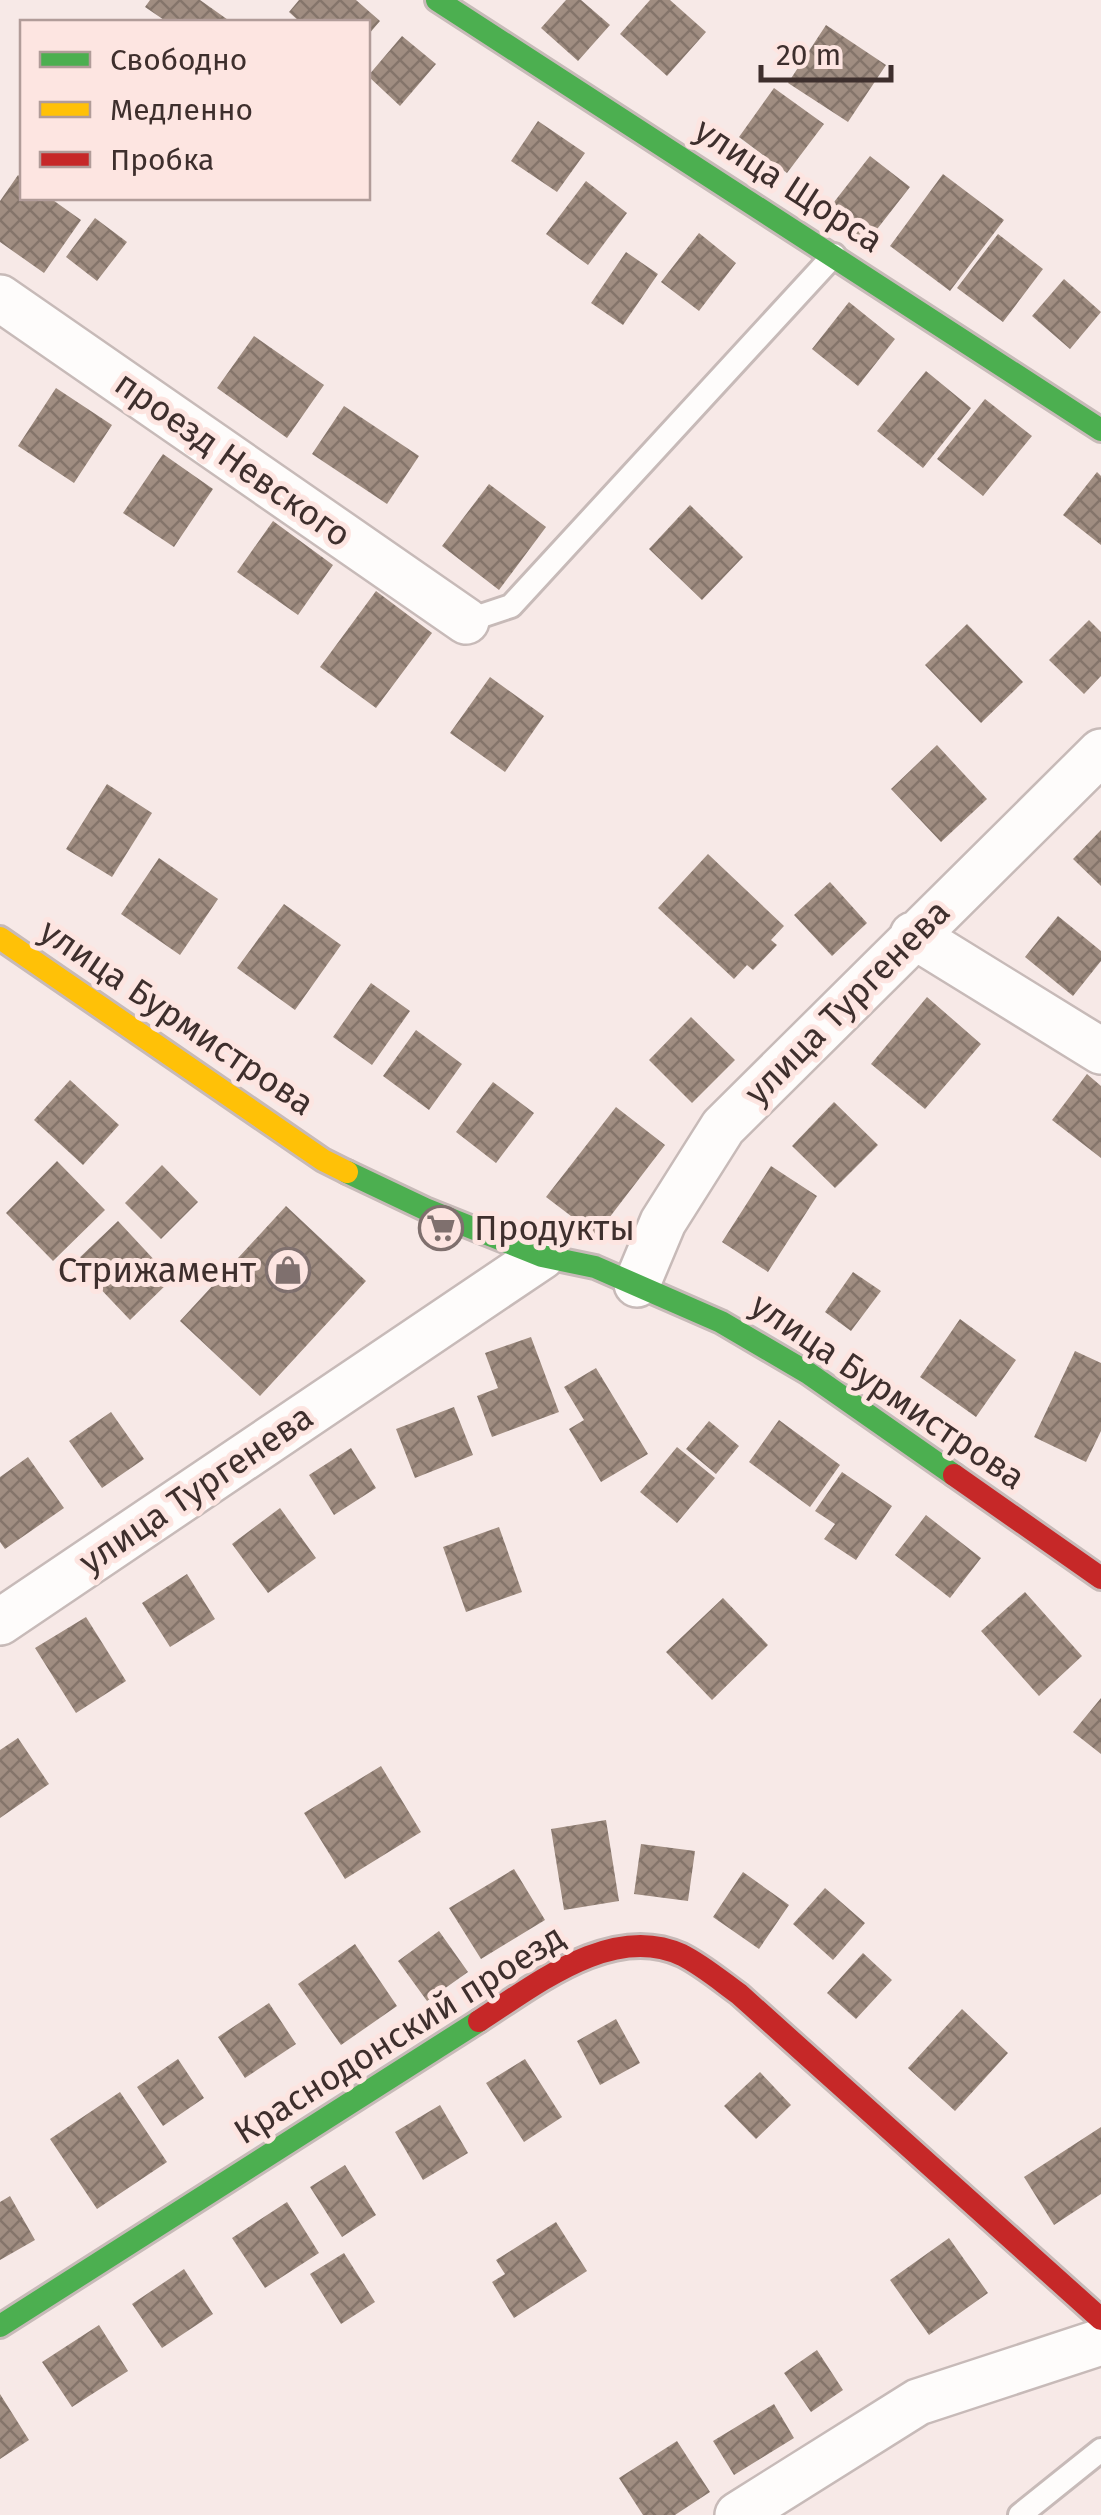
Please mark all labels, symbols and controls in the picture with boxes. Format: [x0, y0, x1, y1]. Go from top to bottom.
legend [20, 20, 370, 200]
scale bar [761, 20, 891, 82]
text: 20 m [776, 37, 841, 73]
text: Свободно [110, 42, 247, 78]
text: Медленно [110, 92, 253, 128]
street label: улица Щорса [687, 109, 891, 261]
text: Пробка [110, 142, 214, 178]
street label: проезд Невского [107, 362, 359, 556]
street label: улица Тургенева [736, 891, 958, 1113]
street label: улица Бурмистрова [32, 910, 322, 1124]
supermarket icon: Продукты [418, 1205, 464, 1251]
place label: Продукты [474, 1207, 635, 1249]
shop icon: Стрижамент [265, 1247, 311, 1293]
place label: Стрижамент [58, 1249, 256, 1291]
street label: улица Бурмистрова [743, 1284, 1033, 1498]
street label: улица Тургенева [71, 1395, 321, 1583]
street label: Краснодонский проезд [226, 1915, 572, 2153]

